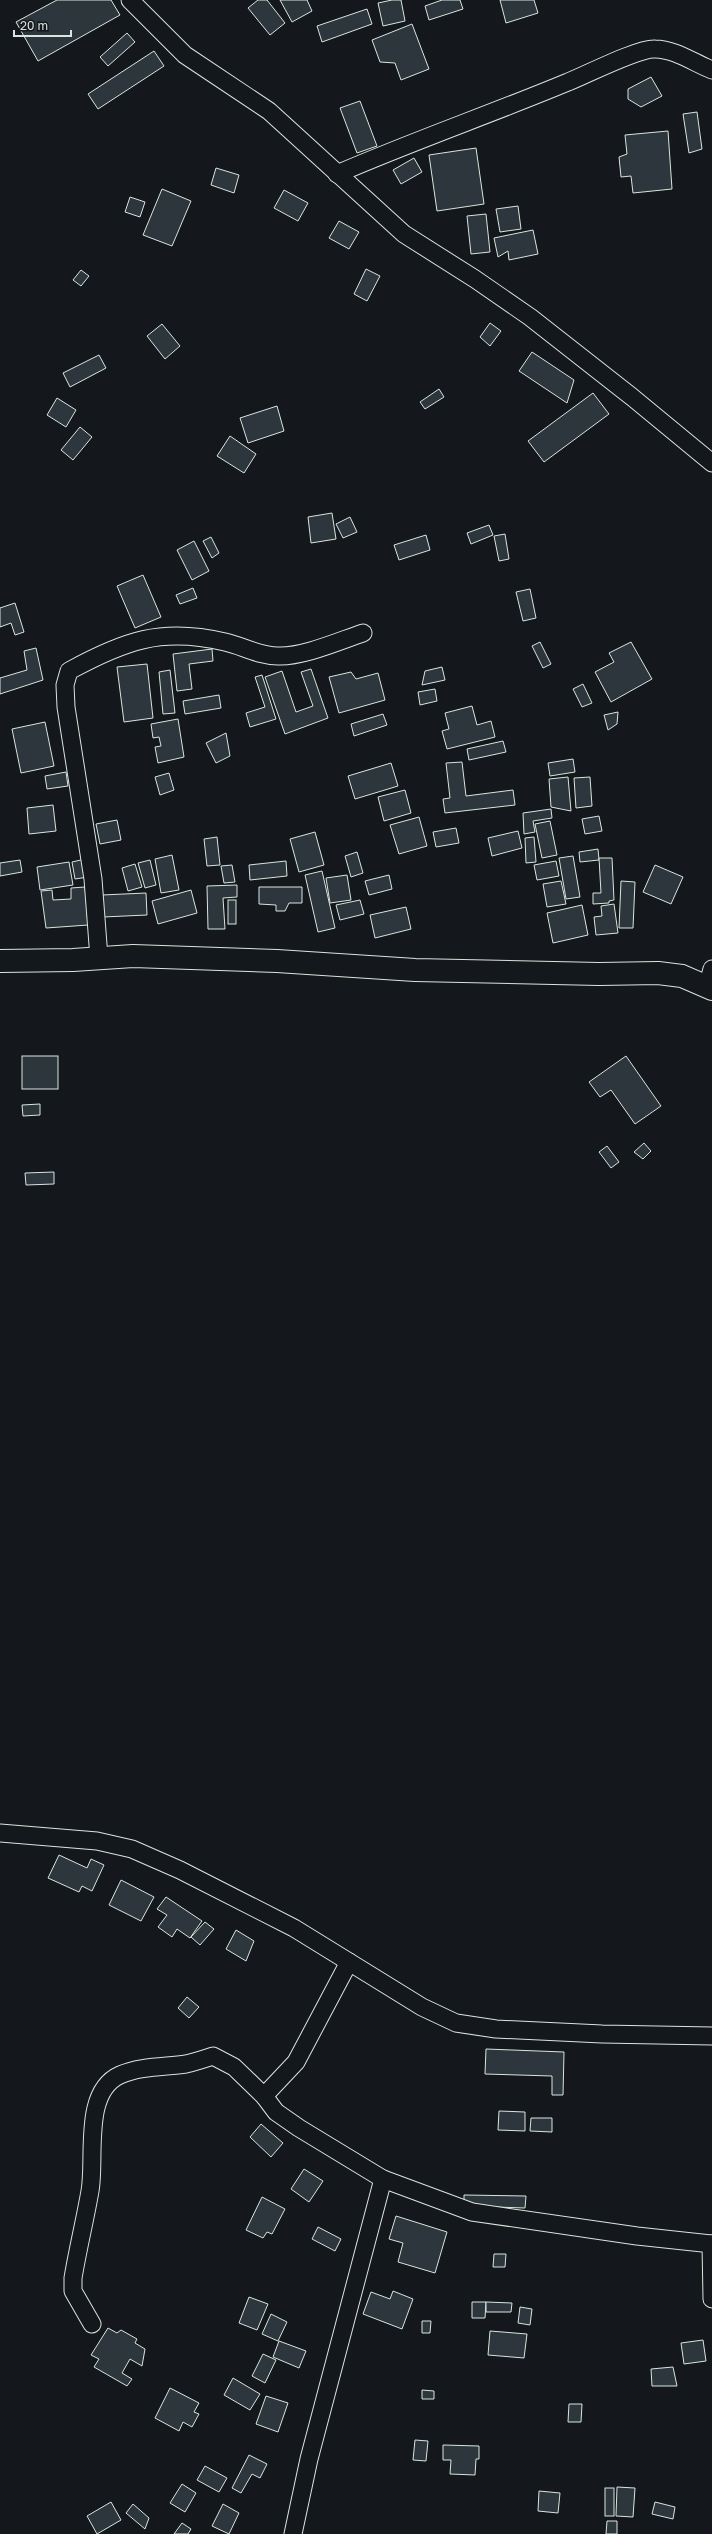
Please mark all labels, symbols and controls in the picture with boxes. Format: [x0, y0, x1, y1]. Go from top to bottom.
scale bar [14, 12, 71, 38]
text: 20 m [20, 18, 48, 33]

